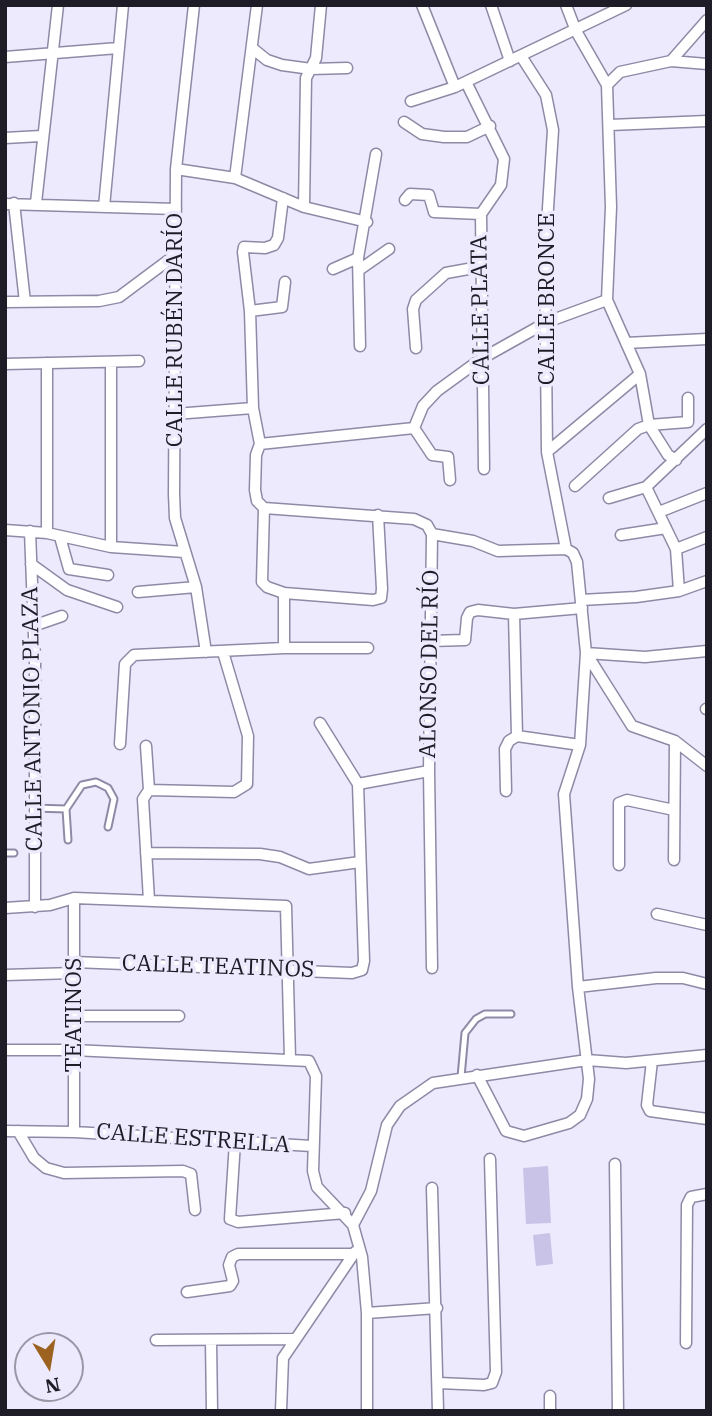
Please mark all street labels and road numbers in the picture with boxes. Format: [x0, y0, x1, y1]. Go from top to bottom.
street label: CALLE RUBÉN DARÍO [161, 213, 189, 447]
street label: CALLE BRONCE [533, 213, 561, 385]
street label: CALLE PLATA [466, 235, 496, 385]
street label: ALONSO DEL RÍO [415, 569, 445, 759]
street label: CALLE ANTONIO PLAZA [17, 586, 49, 852]
street label: CALLE TEATINOS [121, 950, 315, 984]
street label: TEATINOS [60, 957, 88, 1073]
street label: CALLE ESTRELLA [95, 1118, 291, 1160]

